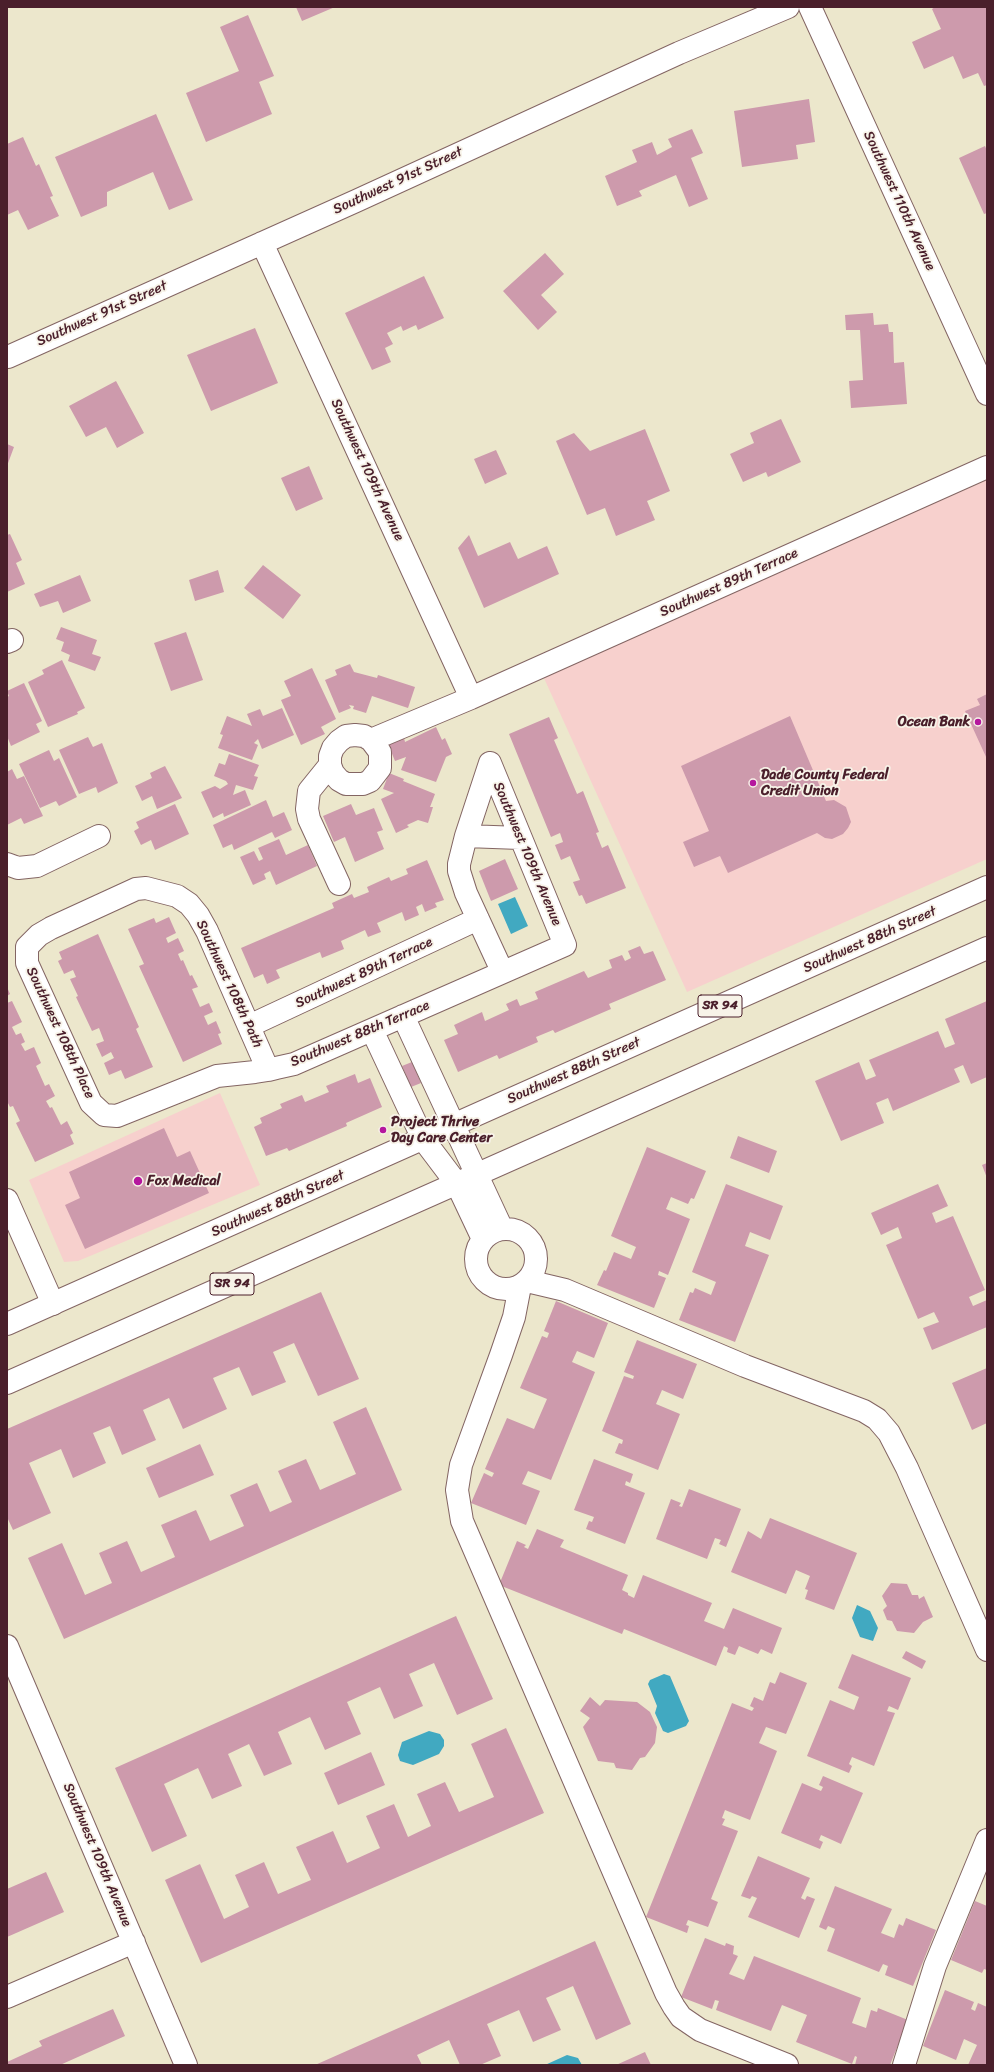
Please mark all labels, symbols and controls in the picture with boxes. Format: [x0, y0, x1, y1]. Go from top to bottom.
street label: Southwest 110th Avenue [859, 129, 939, 273]
street label: Southwest 91st Street [331, 144, 465, 218]
street label: Southwest 91st Street [34, 278, 170, 350]
street label: Southwest 109th Avenue [327, 396, 407, 544]
street label: Southwest 89th Terrace [657, 545, 801, 621]
place label: Ocean Bank [898, 714, 970, 730]
marker: Ocean Bank [973, 717, 983, 727]
place label: Dade County Federal Credit Union [761, 767, 889, 800]
marker: Dade County Federal Credit Union [748, 778, 758, 788]
street label: Southwest 109th Avenue [489, 780, 565, 928]
street label: Southwest 88th Street [801, 903, 939, 977]
street label: Southwest 108th Path [192, 918, 266, 1050]
street label: Southwest 89th Terrace [293, 934, 435, 1012]
street label: Southwest 108th Place [22, 964, 98, 1102]
road number: SR 94 [698, 995, 742, 1017]
street label: Southwest 88th Terrace [288, 997, 432, 1071]
street label: Southwest 88th Street [505, 1034, 643, 1108]
place label: Project Thrive Day Care Center [391, 1114, 492, 1146]
marker: Project Thrive Day Care Center [378, 1125, 388, 1135]
street label: Southwest 88th Street [209, 1167, 347, 1241]
place label: Fox Medical [147, 1173, 220, 1189]
marker: Fox Medical [132, 1175, 144, 1187]
road number: SR 94 [210, 1273, 254, 1295]
street label: Southwest 109th Avenue [59, 1781, 135, 1929]

